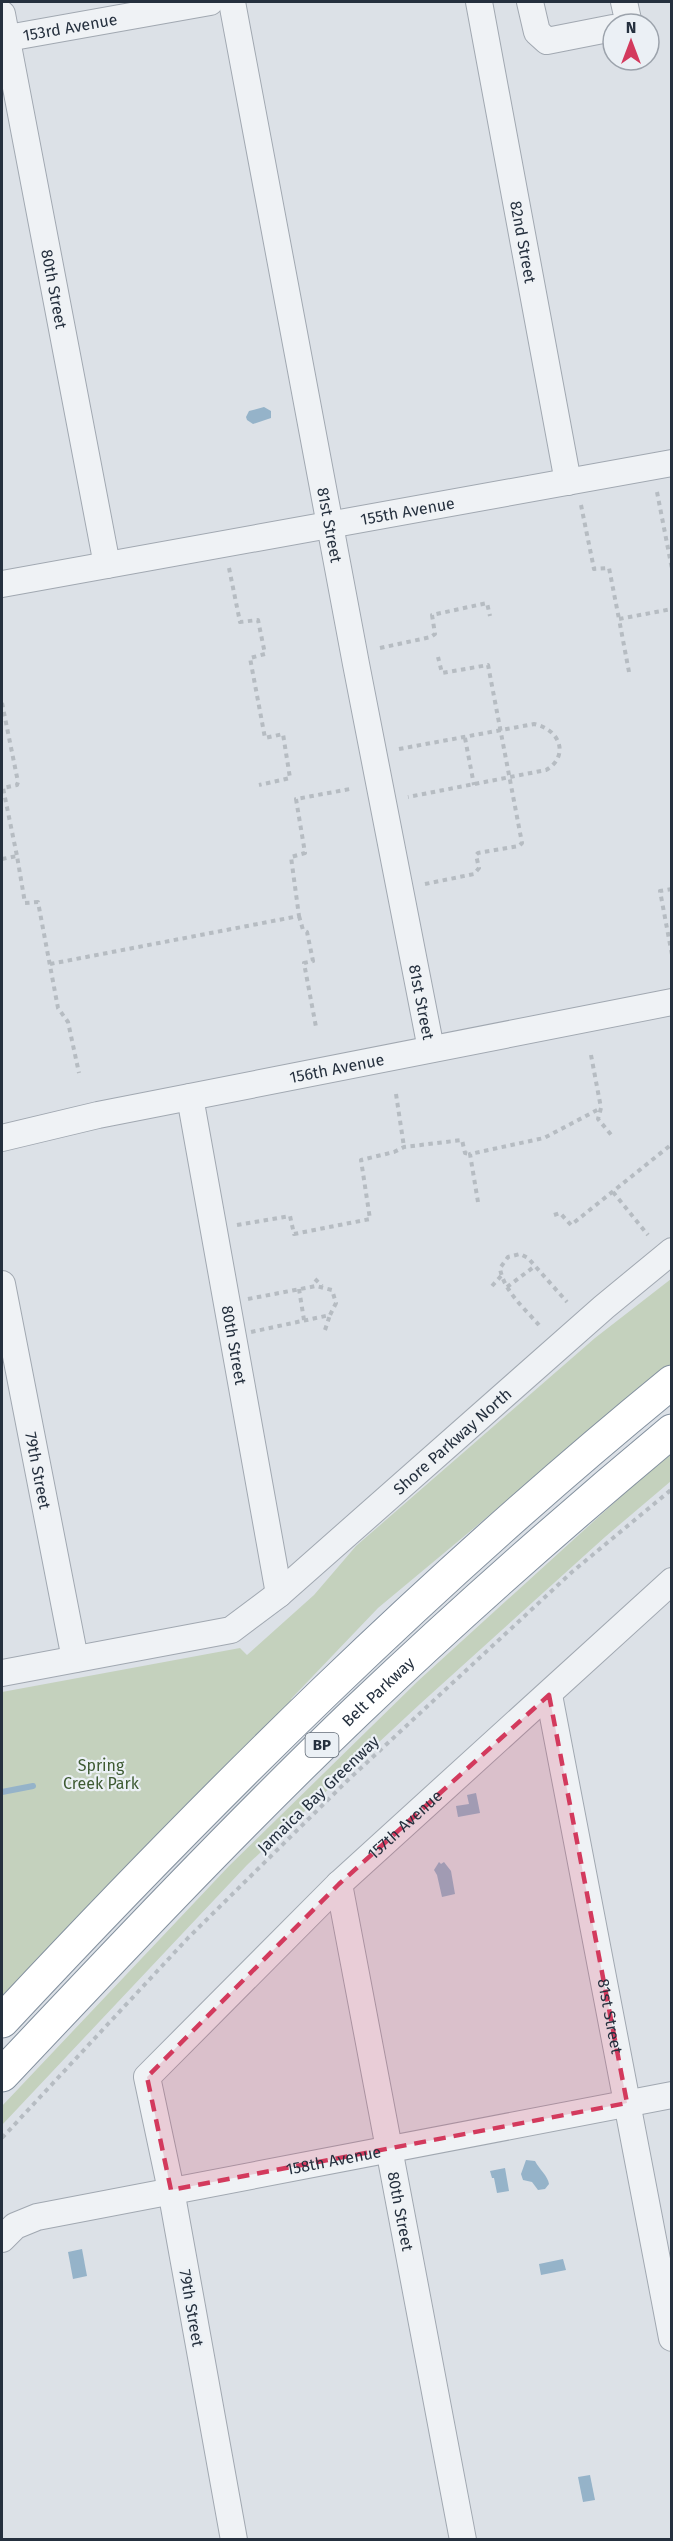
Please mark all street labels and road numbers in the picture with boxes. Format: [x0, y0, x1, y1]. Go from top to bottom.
street label: 153rd Avenue [21, 10, 119, 45]
street label: 82nd Street [506, 199, 540, 285]
street label: 80th Street [37, 248, 71, 331]
street label: 81st Street [313, 486, 346, 564]
street label: 155th Avenue [359, 493, 456, 529]
street label: 81st Street [405, 963, 438, 1042]
street label: 156th Avenue [288, 1050, 386, 1087]
street label: 80th Street [217, 1304, 250, 1387]
street label: Shore Parkway North [390, 1384, 515, 1499]
street label: 79th Street [21, 1430, 55, 1511]
street label: Belt Parkway [338, 1653, 418, 1730]
street label: Jamaica Bay Greenway [254, 1731, 383, 1857]
road number: BP [306, 1733, 338, 1757]
street label: 157th Avenue [364, 1786, 446, 1863]
street label: 81st Street [593, 1977, 626, 2056]
street label: 158th Avenue [284, 2142, 383, 2179]
street label: 80th Street [384, 2170, 417, 2253]
street label: 79th Street [175, 2268, 208, 2348]

